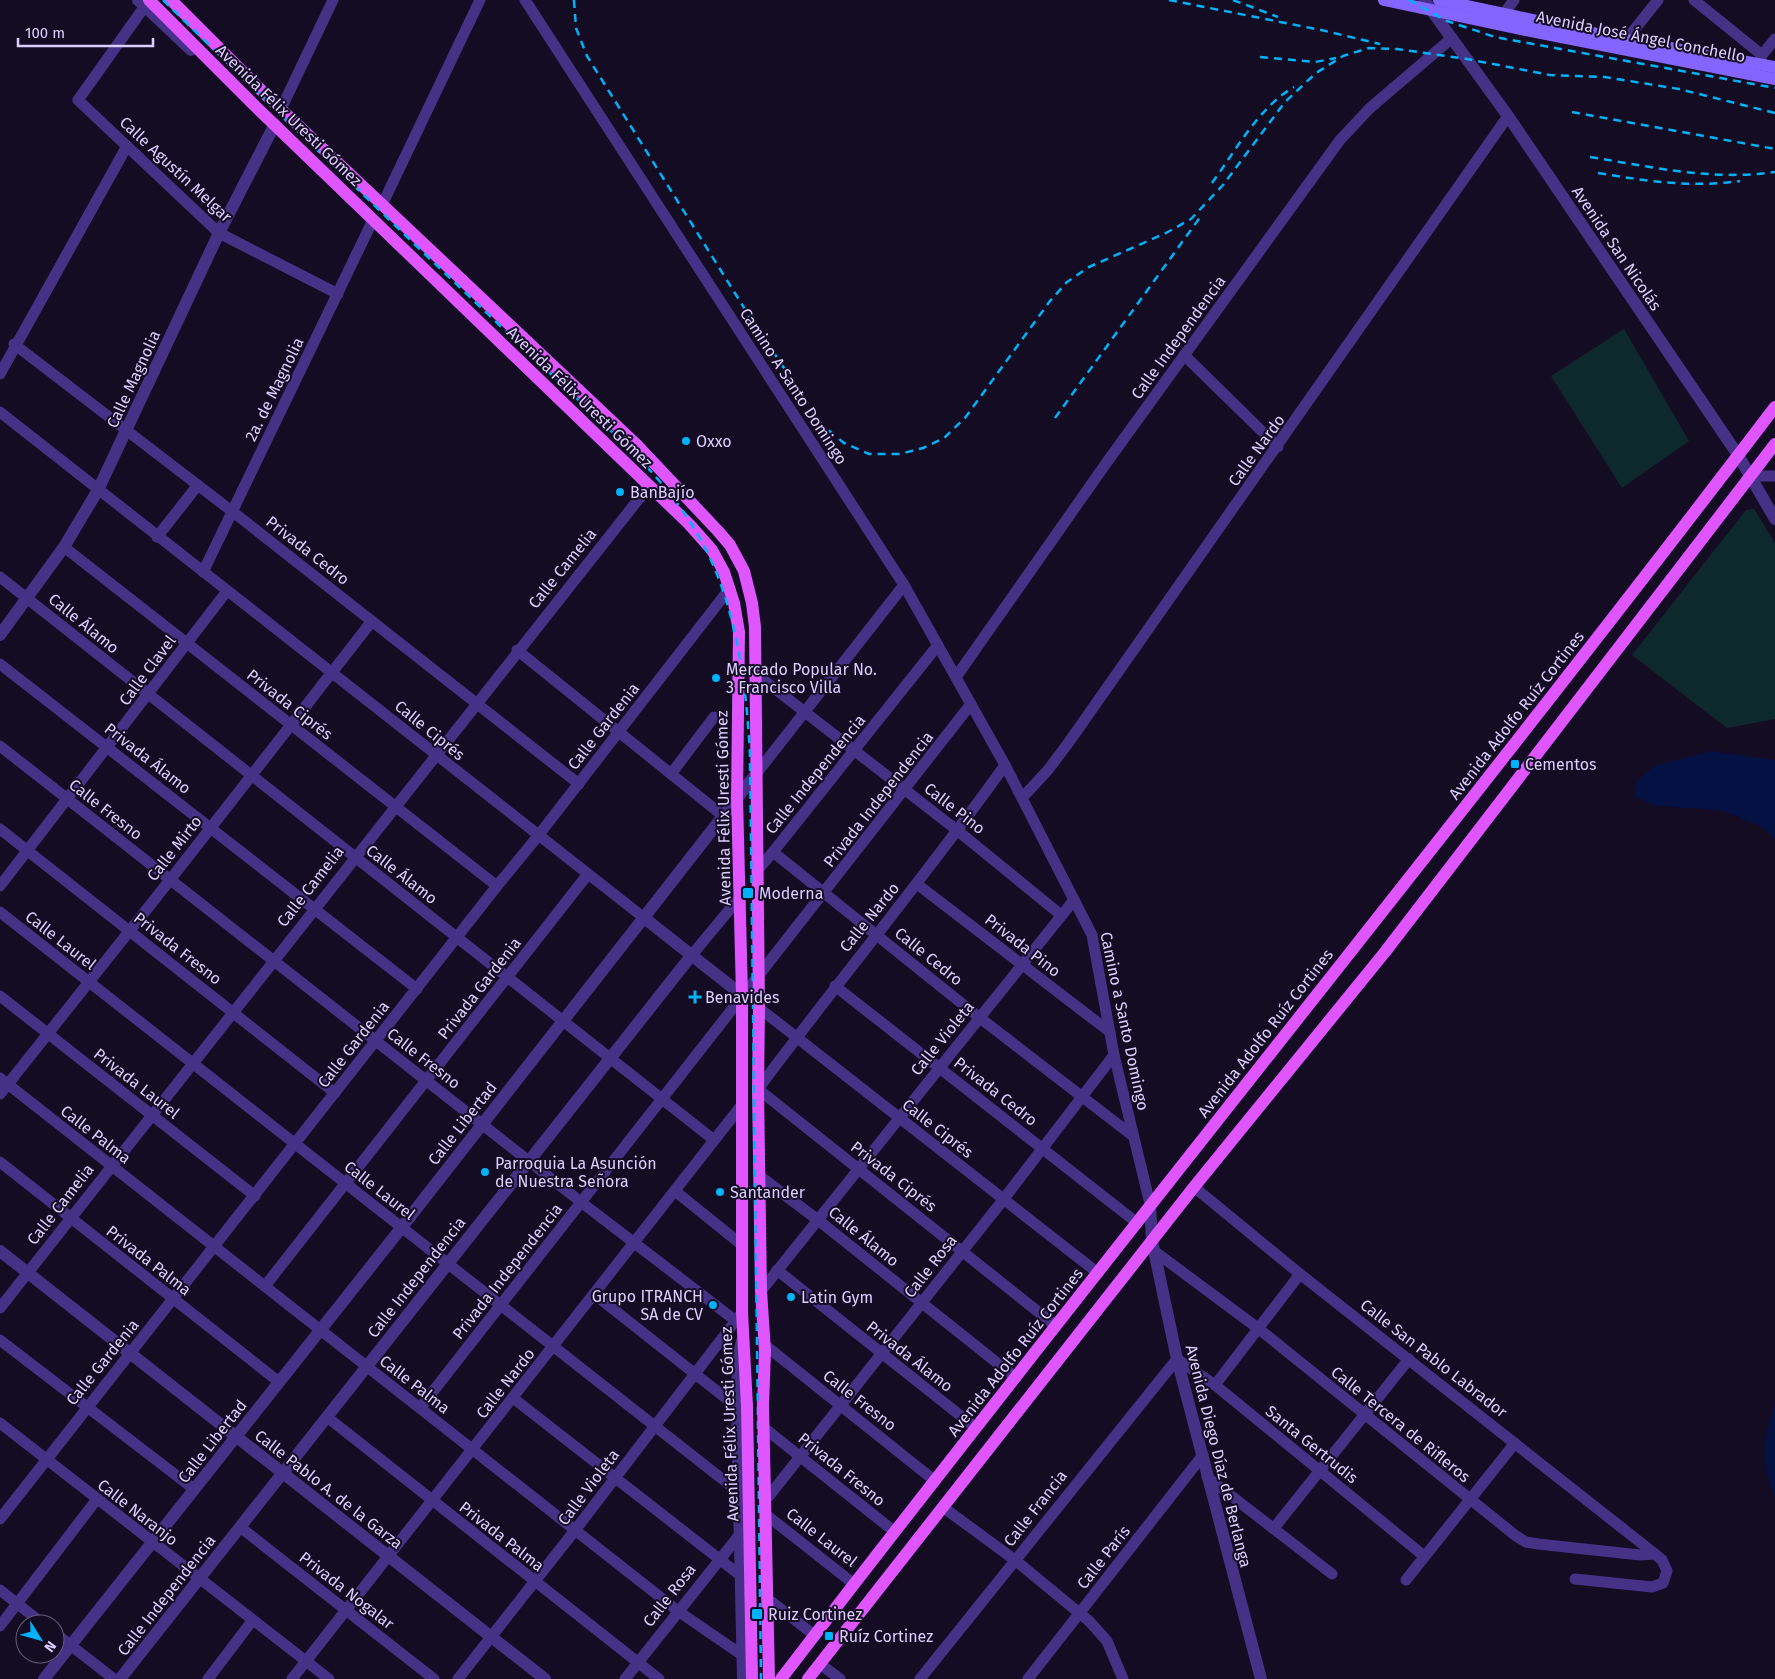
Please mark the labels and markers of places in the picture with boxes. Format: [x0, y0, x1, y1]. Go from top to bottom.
place label: Oxxo [696, 432, 732, 451]
marker: Oxxo [680, 435, 692, 447]
place label: BanBajío [630, 483, 695, 502]
marker: BanBajío [614, 486, 626, 498]
place label: Mercado Popular No. 3 Francisco Villa [726, 660, 877, 697]
marker: Mercado Popular No. 3 Francisco Villa [710, 672, 722, 684]
place label: Cementos [1525, 755, 1597, 774]
marker: Cementos [1509, 758, 1521, 770]
place label: Moderna [759, 884, 823, 903]
marker: Moderna [741, 886, 755, 900]
place label: Benavides [705, 988, 779, 1007]
marker: Benavides [689, 991, 701, 1003]
place label: Parroquia La Asunción de Nuestra Señora [495, 1154, 657, 1191]
marker: Parroquia La Asunción de Nuestra Señora [479, 1166, 491, 1178]
place label: Santander [730, 1183, 806, 1202]
marker: Santander [714, 1186, 726, 1198]
place label: Grupo ITRANCH SA de CV [592, 1287, 703, 1324]
place label: Latin Gym [801, 1288, 873, 1307]
marker: Latin Gym [785, 1291, 797, 1303]
marker: Grupo ITRANCH SA de CV [707, 1299, 719, 1311]
place label: Ruiz Cortinez [768, 1605, 862, 1624]
marker: Ruiz Cortinez [750, 1607, 764, 1621]
place label: Ruíz Cortinez [839, 1627, 933, 1646]
marker: Ruíz Cortinez [823, 1630, 835, 1642]

